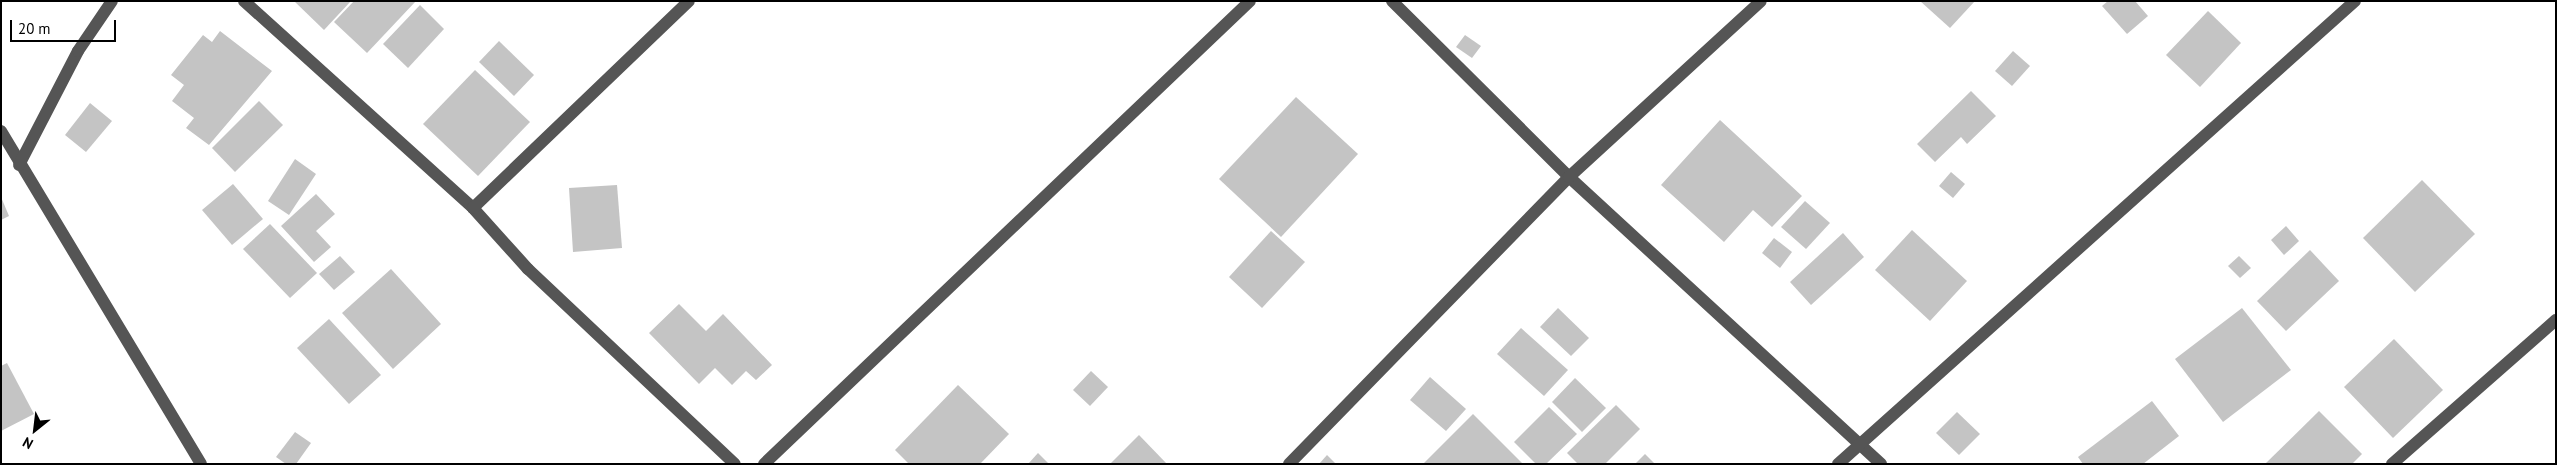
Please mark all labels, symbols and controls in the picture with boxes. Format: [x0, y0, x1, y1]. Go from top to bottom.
scale bar [12, 10, 119, 42]
text: 20 m [18, 19, 51, 38]
north arrow [10, 405, 60, 455]
text: N [19, 433, 36, 453]

